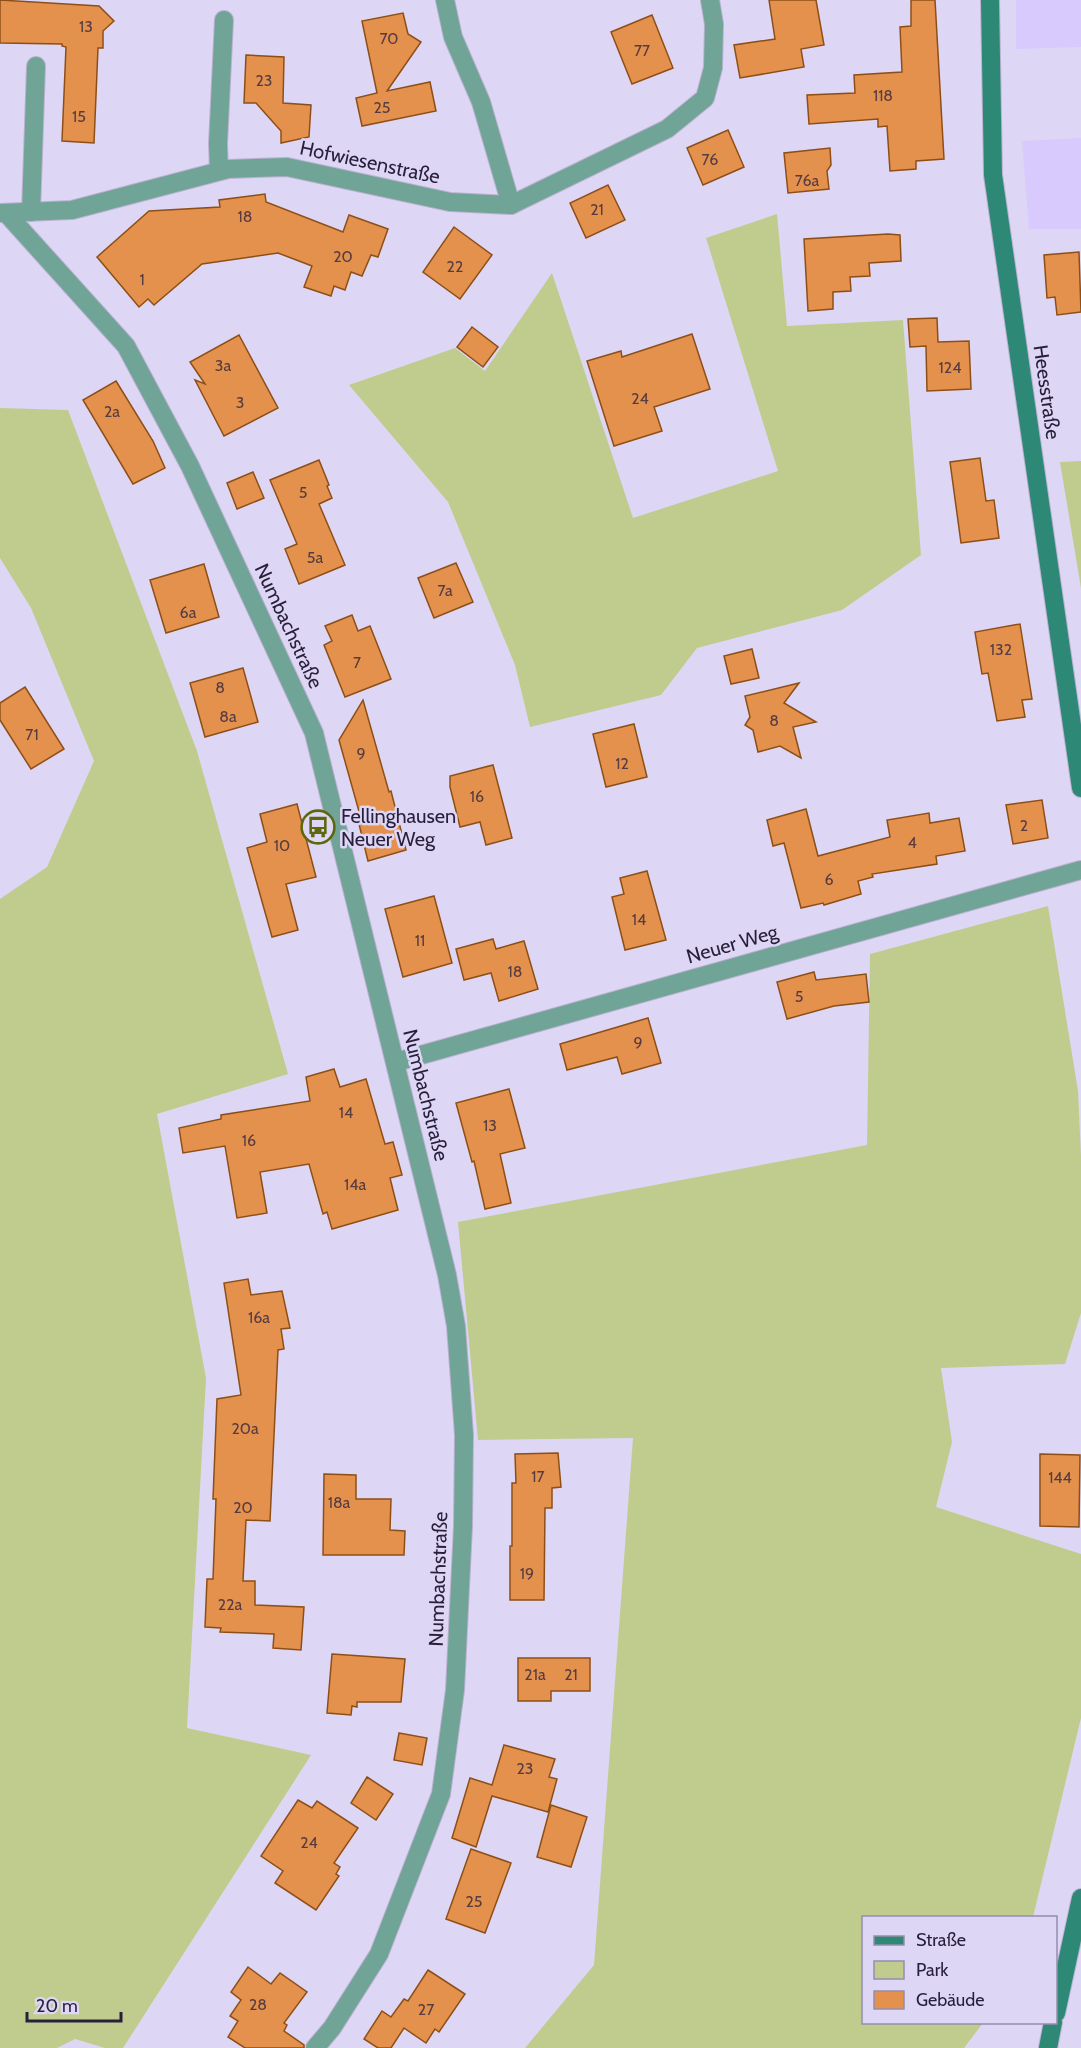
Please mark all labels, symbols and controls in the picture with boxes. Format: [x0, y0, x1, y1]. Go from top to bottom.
house number: 13 [79, 17, 93, 36]
house number: 70 [379, 29, 399, 48]
house number: 77 [634, 41, 650, 60]
house number: 23 [255, 71, 273, 90]
house number: 118 [873, 86, 893, 105]
house number: 25 [373, 98, 391, 117]
house number: 15 [72, 107, 86, 126]
street label: Hofwiesenstraße [298, 135, 442, 189]
house number: 76 [702, 150, 718, 169]
house number: 76a [795, 171, 820, 190]
house number: 21 [590, 200, 604, 219]
house number: 18 [238, 207, 252, 226]
house number: 20 [333, 247, 353, 266]
house number: 22 [447, 257, 463, 276]
house number: 1 [139, 270, 145, 289]
street label: Heesstraße [1028, 343, 1066, 441]
house number: 3a [215, 356, 231, 375]
house number: 124 [939, 358, 961, 377]
house number: 24 [631, 389, 649, 408]
house number: 3 [236, 393, 244, 412]
house number: 2a [104, 402, 120, 421]
house number: 5 [299, 483, 307, 502]
house number: 5a [307, 548, 323, 567]
street label: Numbachstraße [250, 560, 328, 692]
house number: 7a [437, 581, 453, 600]
house number: 6a [180, 603, 197, 622]
house number: 132 [990, 640, 1012, 659]
house number: 7 [353, 653, 361, 672]
house number: 8 [215, 678, 225, 697]
house number: 8a [219, 707, 237, 726]
house number: 8 [769, 711, 779, 730]
house number: 71 [25, 725, 39, 744]
house number: 9 [356, 744, 366, 763]
house number: 12 [615, 754, 629, 773]
house number: 16 [470, 787, 484, 806]
place label: Fellinghausen Neuer Weg [341, 804, 456, 851]
bus stop icon: Fellinghausen Neuer Weg [300, 809, 336, 845]
house number: 2 [1020, 816, 1028, 835]
house number: 4 [907, 833, 917, 852]
house number: 10 [274, 836, 290, 855]
house number: 6 [824, 870, 834, 889]
house number: 14 [632, 910, 646, 929]
street label: Neuer Weg [684, 919, 781, 968]
house number: 11 [415, 931, 425, 950]
house number: 18 [508, 962, 522, 981]
house number: 5 [795, 987, 803, 1006]
street label: Numbachstraße [398, 1027, 454, 1163]
house number: 9 [633, 1033, 643, 1052]
house number: 14 [339, 1103, 353, 1122]
house number: 13 [483, 1116, 497, 1135]
house number: 16 [242, 1131, 256, 1150]
house number: 14a [344, 1175, 366, 1194]
house number: 16a [248, 1308, 270, 1327]
house number: 20a [231, 1419, 259, 1438]
house number: 17 [531, 1467, 545, 1486]
house number: 144 [1048, 1468, 1072, 1487]
house number: 18a [328, 1493, 351, 1512]
house number: 20 [233, 1498, 253, 1517]
street label: Numbachstraße [424, 1511, 452, 1647]
house number: 19 [520, 1564, 534, 1583]
house number: 22a [218, 1595, 243, 1614]
house number: 21a [524, 1665, 546, 1684]
house number: 21 [564, 1665, 578, 1684]
house number: 23 [516, 1759, 534, 1778]
house number: 24 [300, 1833, 318, 1852]
house number: 25 [465, 1892, 483, 1911]
legend [862, 1916, 1057, 2024]
text: Straße [916, 1929, 966, 1951]
text: Park [916, 1959, 949, 1981]
scale bar [27, 1985, 122, 2023]
text: Gebäude [916, 1989, 985, 2011]
text: 20 m [36, 1995, 78, 2017]
house number: 28 [249, 1995, 267, 2014]
house number: 27 [418, 2000, 434, 2019]

